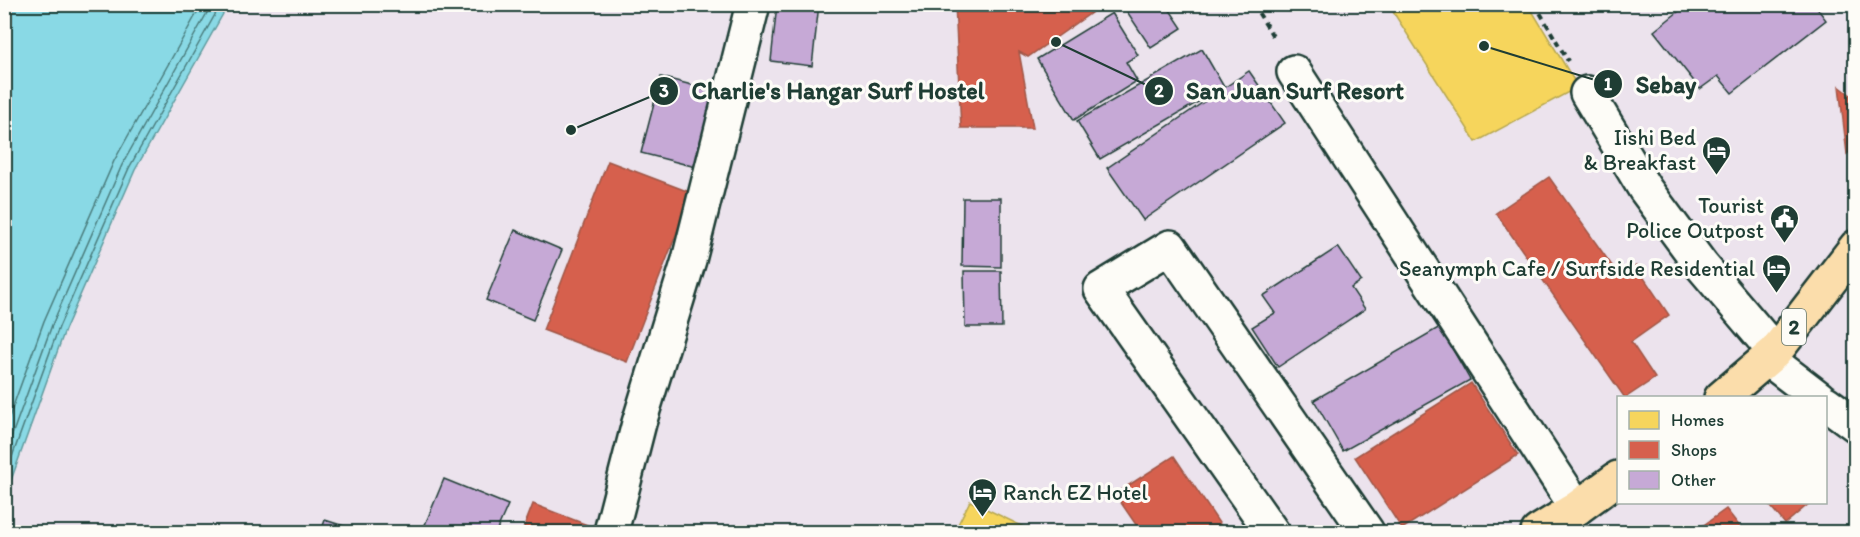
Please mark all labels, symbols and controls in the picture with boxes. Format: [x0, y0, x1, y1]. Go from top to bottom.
callout: Sebay [1593, 63, 1708, 105]
callout: Charlie's Hangar Surf Hostel [649, 70, 997, 112]
callout: San Juan Surf Resort [1144, 70, 1416, 112]
text: Sebay [1636, 70, 1697, 100]
text: 1 [1604, 73, 1613, 95]
text: Charlie's Hangar Surf Hostel [691, 76, 985, 106]
text: San Juan Surf Resort [1186, 76, 1404, 105]
text: 3 [659, 80, 669, 102]
text: 2 [1154, 80, 1164, 102]
place label: Iishi Bed & Breakfast [1584, 124, 1696, 176]
hotel icon: Iishi Bed & Breakfast [1701, 134, 1733, 176]
place label: Tourist Police Outpost [1626, 192, 1764, 244]
public building icon: Tourist Police Outpost [1769, 202, 1801, 244]
hotel icon: Seanymph Cafe / Surfside Residential [1760, 252, 1792, 294]
place label: Seanymph Cafe / Surfside Residential [1399, 255, 1755, 282]
road number: 2 [1782, 309, 1806, 345]
legend [1617, 396, 1827, 504]
text: Homes [1671, 409, 1724, 431]
text: Shops [1671, 439, 1717, 461]
text: Other [1671, 469, 1717, 491]
hotel icon: Ranch EZ Hotel [966, 476, 998, 518]
place label: Ranch EZ Hotel [1003, 479, 1148, 506]

